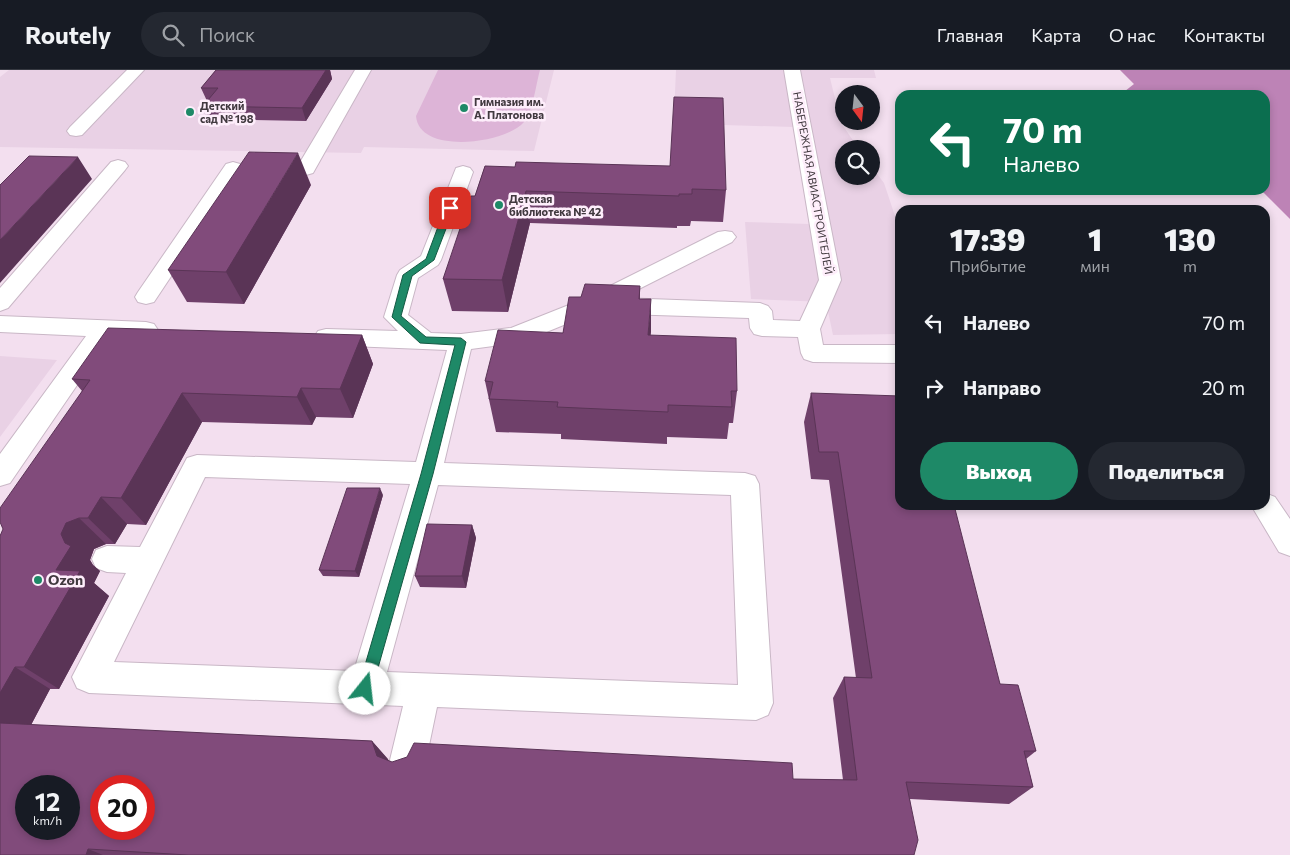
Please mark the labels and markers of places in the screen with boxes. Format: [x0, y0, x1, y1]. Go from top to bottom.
place label: Гимназия им. А. Платонова [474, 95, 544, 121]
place label: Детский сад № 198 [200, 99, 254, 125]
marker: Гимназия им. А. Платонова [458, 102, 470, 114]
marker: Детский сад № 198 [184, 106, 196, 118]
pin [429, 187, 471, 229]
place label: Детская библиотека № 42 [509, 192, 601, 218]
marker: Детская библиотека № 42 [493, 199, 505, 211]
place label: Ozon [48, 571, 83, 588]
marker: Ozon [32, 574, 44, 586]

